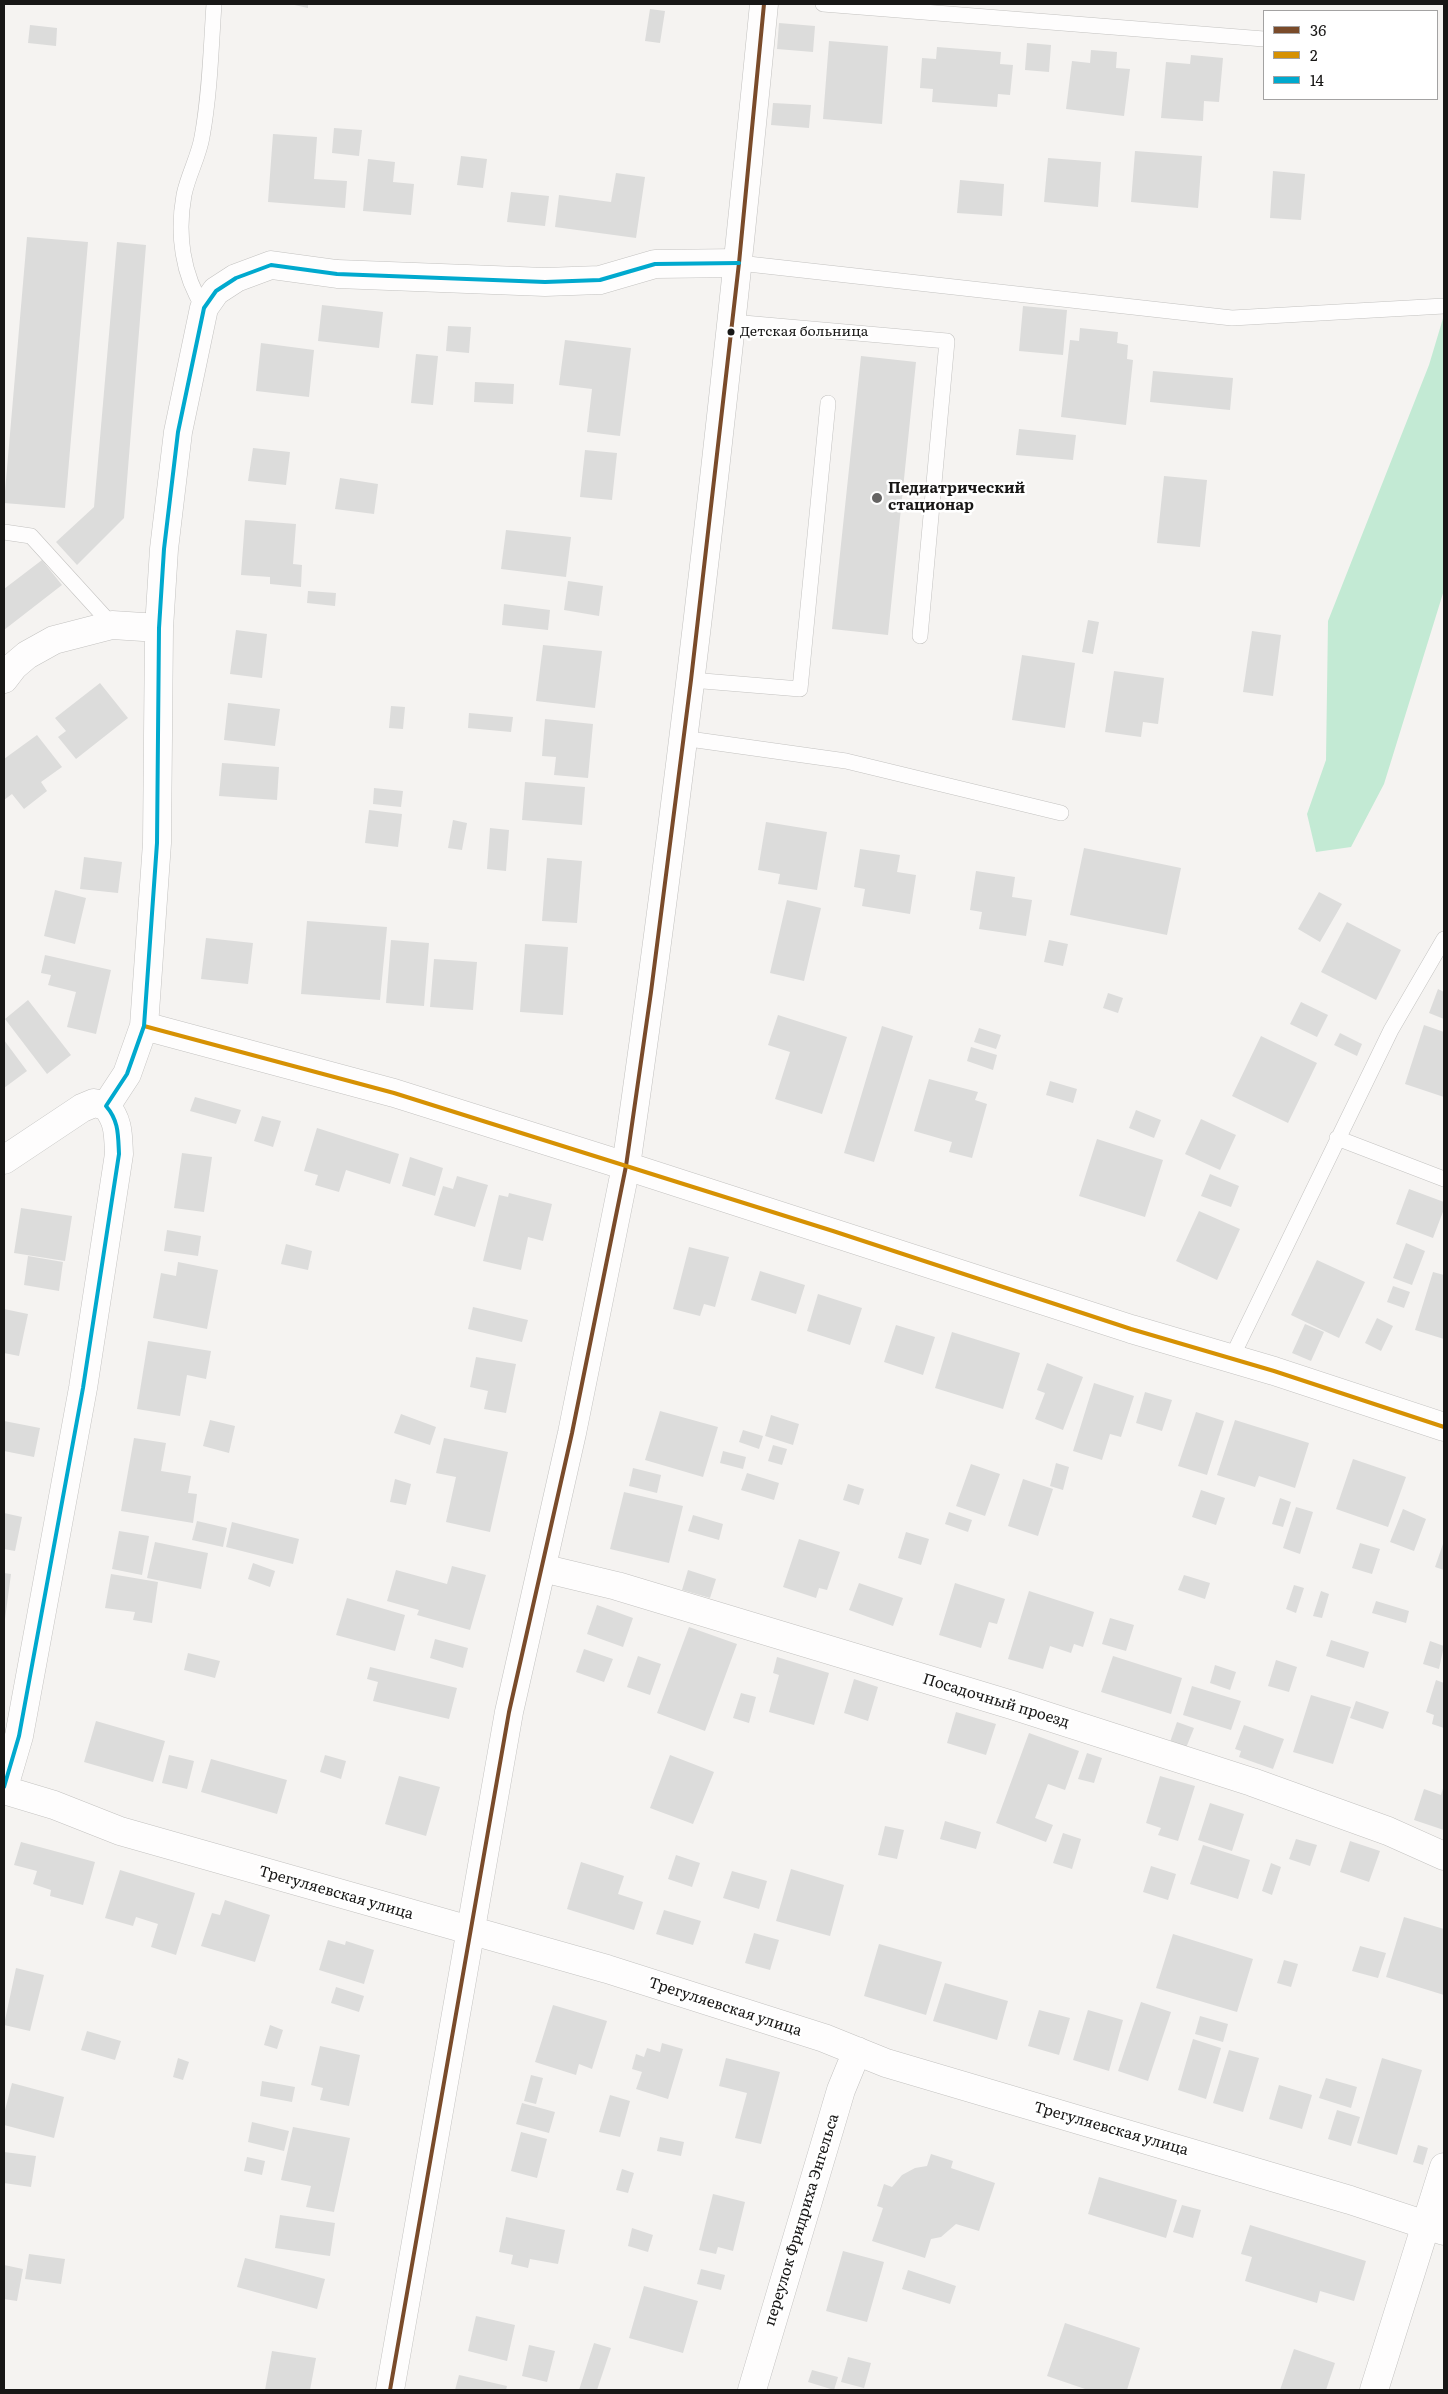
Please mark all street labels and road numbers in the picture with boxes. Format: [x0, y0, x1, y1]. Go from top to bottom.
street label: Посадочный проезд [921, 1670, 1071, 1732]
street label: Трегуляевская улица [256, 1862, 416, 1924]
street label: Трегуляевская улица [646, 1974, 804, 2040]
street label: Трегуляевская улица [1031, 2098, 1191, 2160]
street label: переулок Фридриха Энгельса [761, 2112, 843, 2328]

